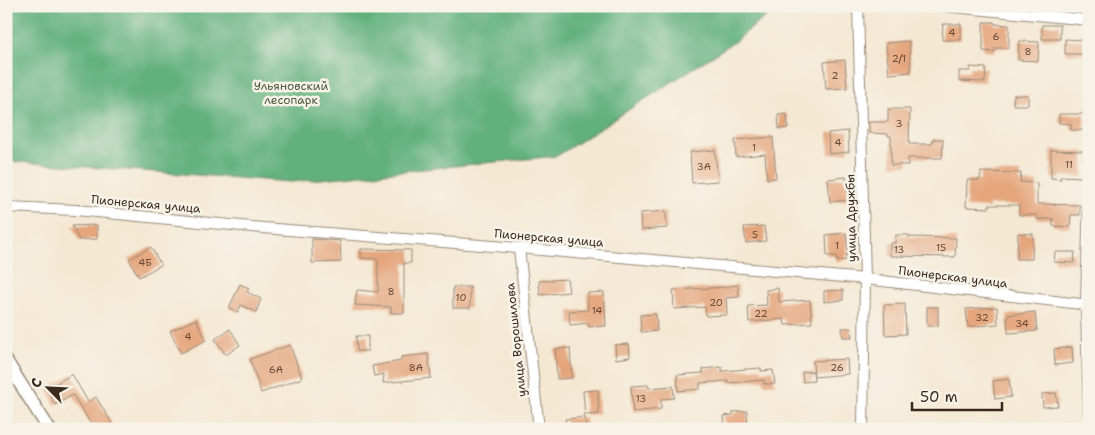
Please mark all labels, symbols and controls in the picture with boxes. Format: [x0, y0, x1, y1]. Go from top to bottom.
house number: 4 [949, 26, 956, 39]
house number: 6 [993, 30, 1000, 43]
house number: 8 [1025, 45, 1032, 58]
house number: 2/1 [892, 52, 906, 65]
house number: 2 [832, 69, 839, 82]
park label: Ульяновский лесопарк [254, 78, 328, 108]
house number: 3 [896, 117, 903, 130]
house number: 4 [835, 136, 842, 149]
house number: 1 [752, 141, 756, 154]
house number: 11 [1065, 158, 1073, 171]
house number: 3А [697, 160, 711, 173]
street label: улица Дружбы [842, 174, 860, 262]
street label: Пионерская улица [91, 191, 202, 217]
street label: Пионерская улица [494, 225, 605, 251]
house number: 5 [752, 228, 758, 241]
house number: 1 [835, 239, 839, 252]
house number: 15 [936, 241, 946, 254]
house number: 13 [894, 243, 904, 256]
house number: 4Б [138, 256, 152, 269]
street label: Пионерская улица [898, 262, 1009, 292]
street label: улица Ворошилова [502, 282, 530, 398]
house number: 8 [388, 285, 395, 298]
house number: 10 [456, 291, 466, 304]
house number: 20 [709, 296, 723, 309]
house number: 14 [592, 304, 602, 317]
house number: 22 [754, 307, 768, 320]
house number: 32 [975, 311, 989, 324]
house number: 34 [1015, 317, 1029, 330]
house number: 4 [185, 330, 192, 343]
house number: 8А [409, 361, 423, 374]
house number: 26 [830, 361, 844, 374]
north arrow [22, 362, 72, 412]
house number: 6А [269, 363, 283, 376]
text: С [26, 375, 46, 390]
scale bar [912, 380, 1002, 412]
text: 50 m [920, 387, 958, 407]
house number: 13 [636, 392, 646, 405]

